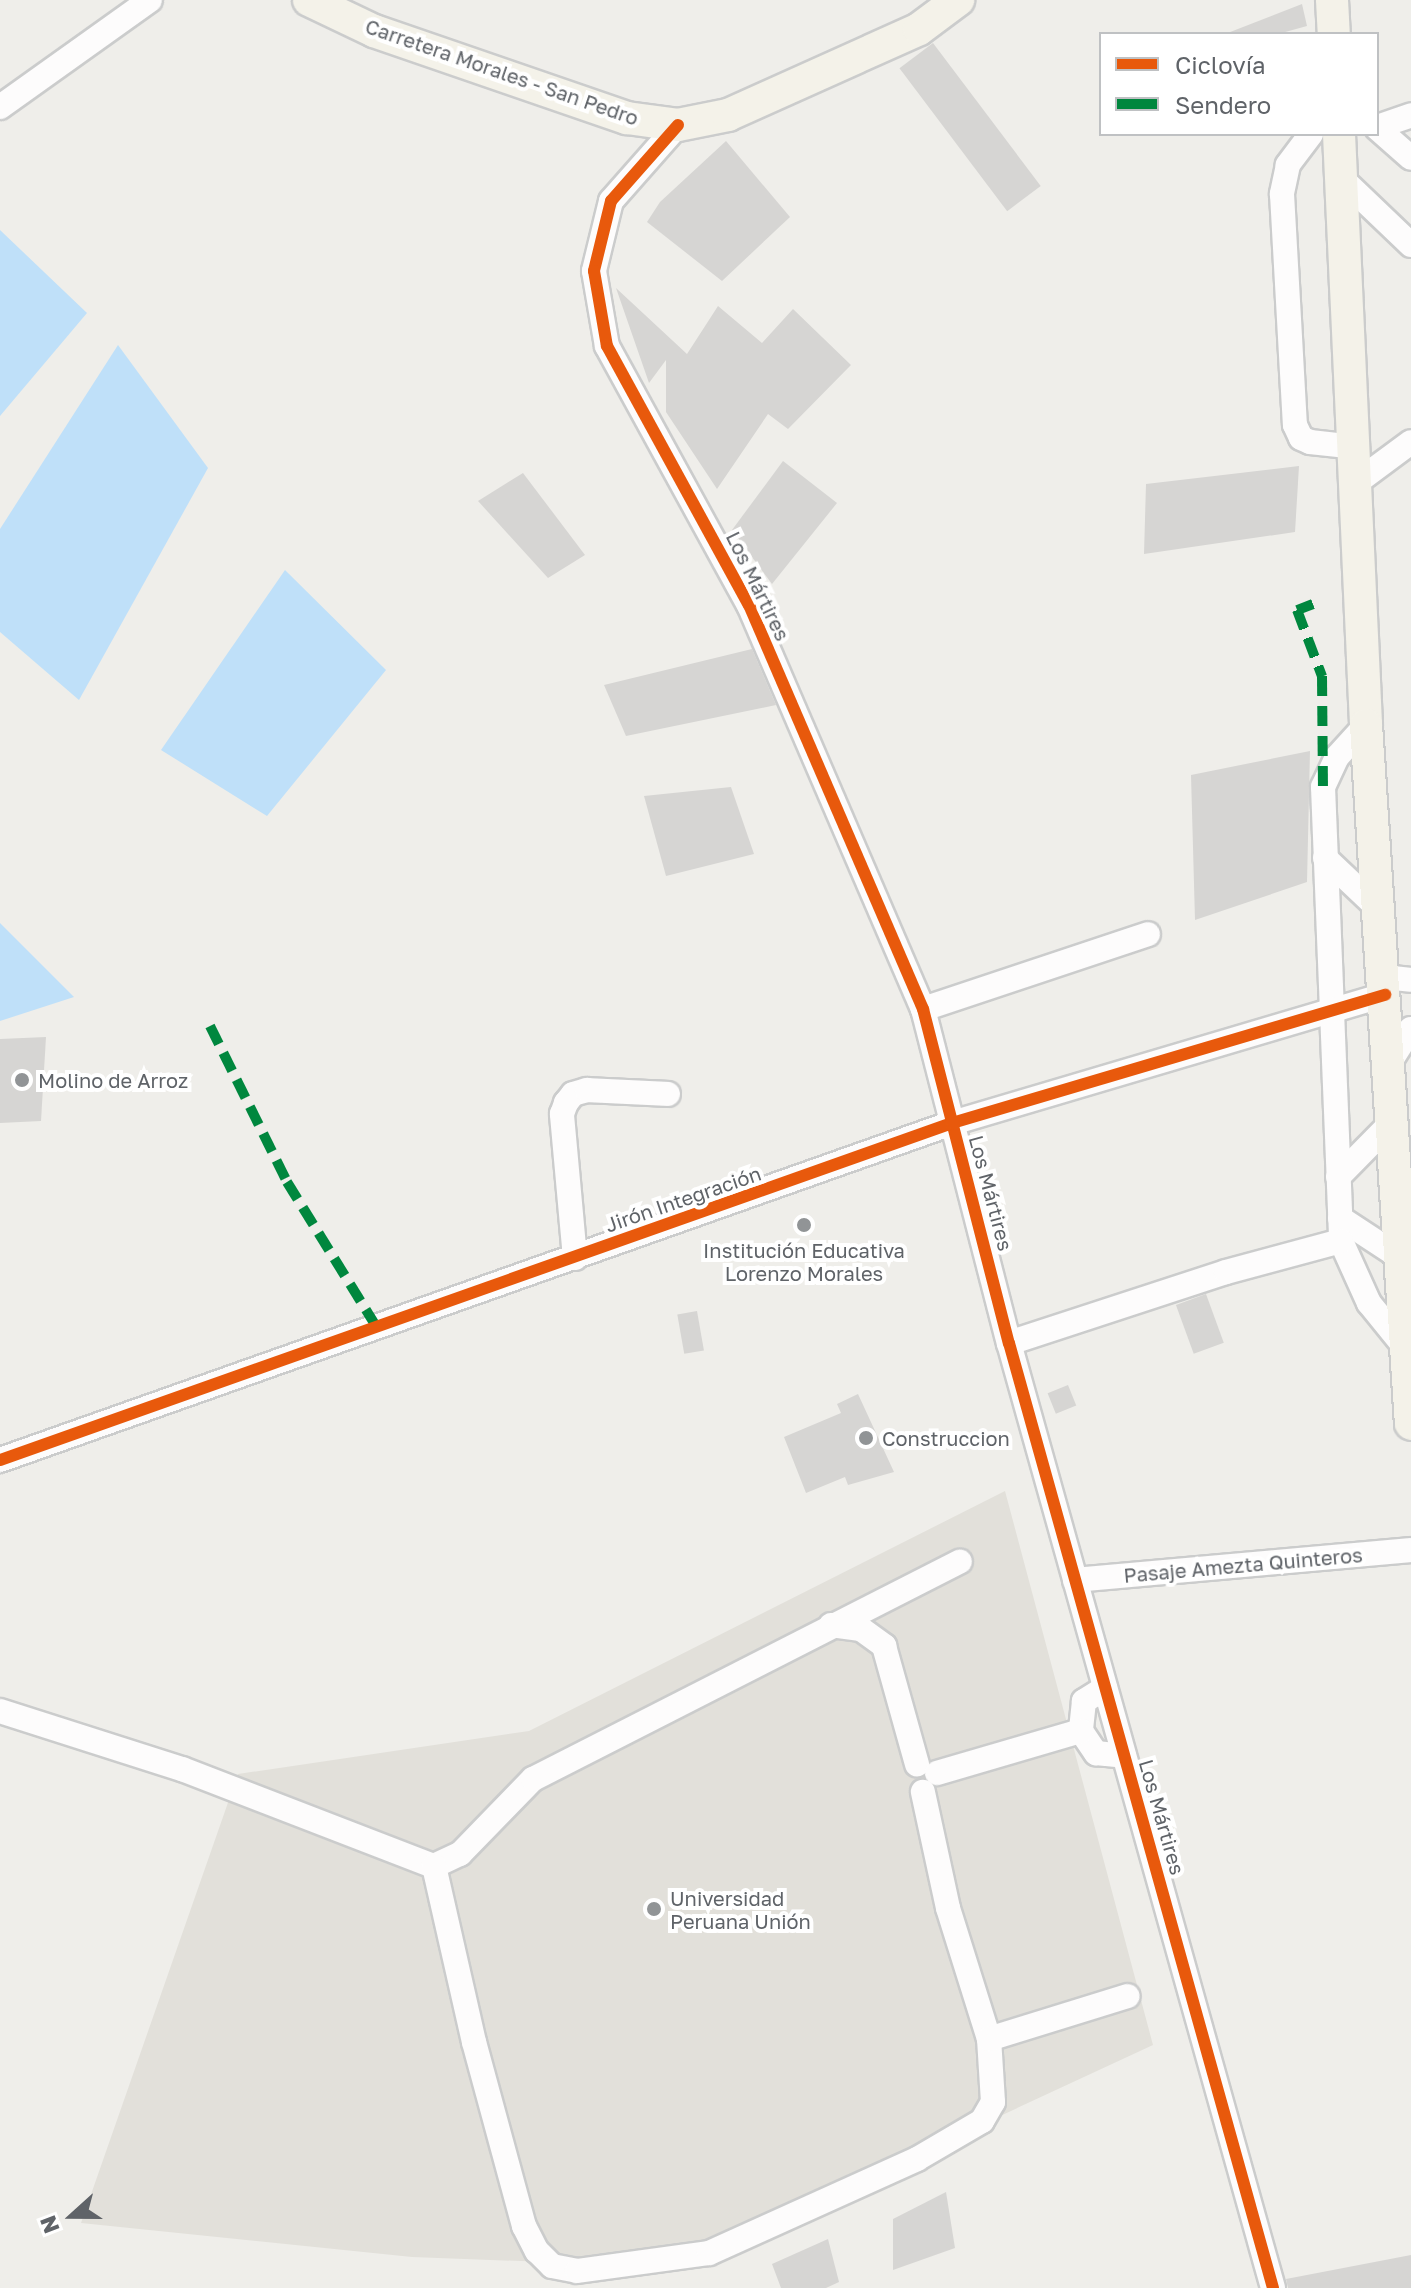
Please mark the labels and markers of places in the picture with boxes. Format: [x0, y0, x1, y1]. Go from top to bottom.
place label: Molino de Arroz [38, 1068, 188, 1092]
marker: Molino de Arroz [13, 1071, 31, 1089]
marker: Institución Educativa Lorenzo Morales [795, 1216, 813, 1234]
place label: Institución Educativa Lorenzo Morales [703, 1238, 905, 1285]
place label: Construccion [882, 1426, 1010, 1450]
marker: Construccion [857, 1429, 875, 1447]
place label: Universidad Peruana Unión [670, 1886, 811, 1933]
marker: Universidad Peruana Unión [645, 1900, 663, 1918]

